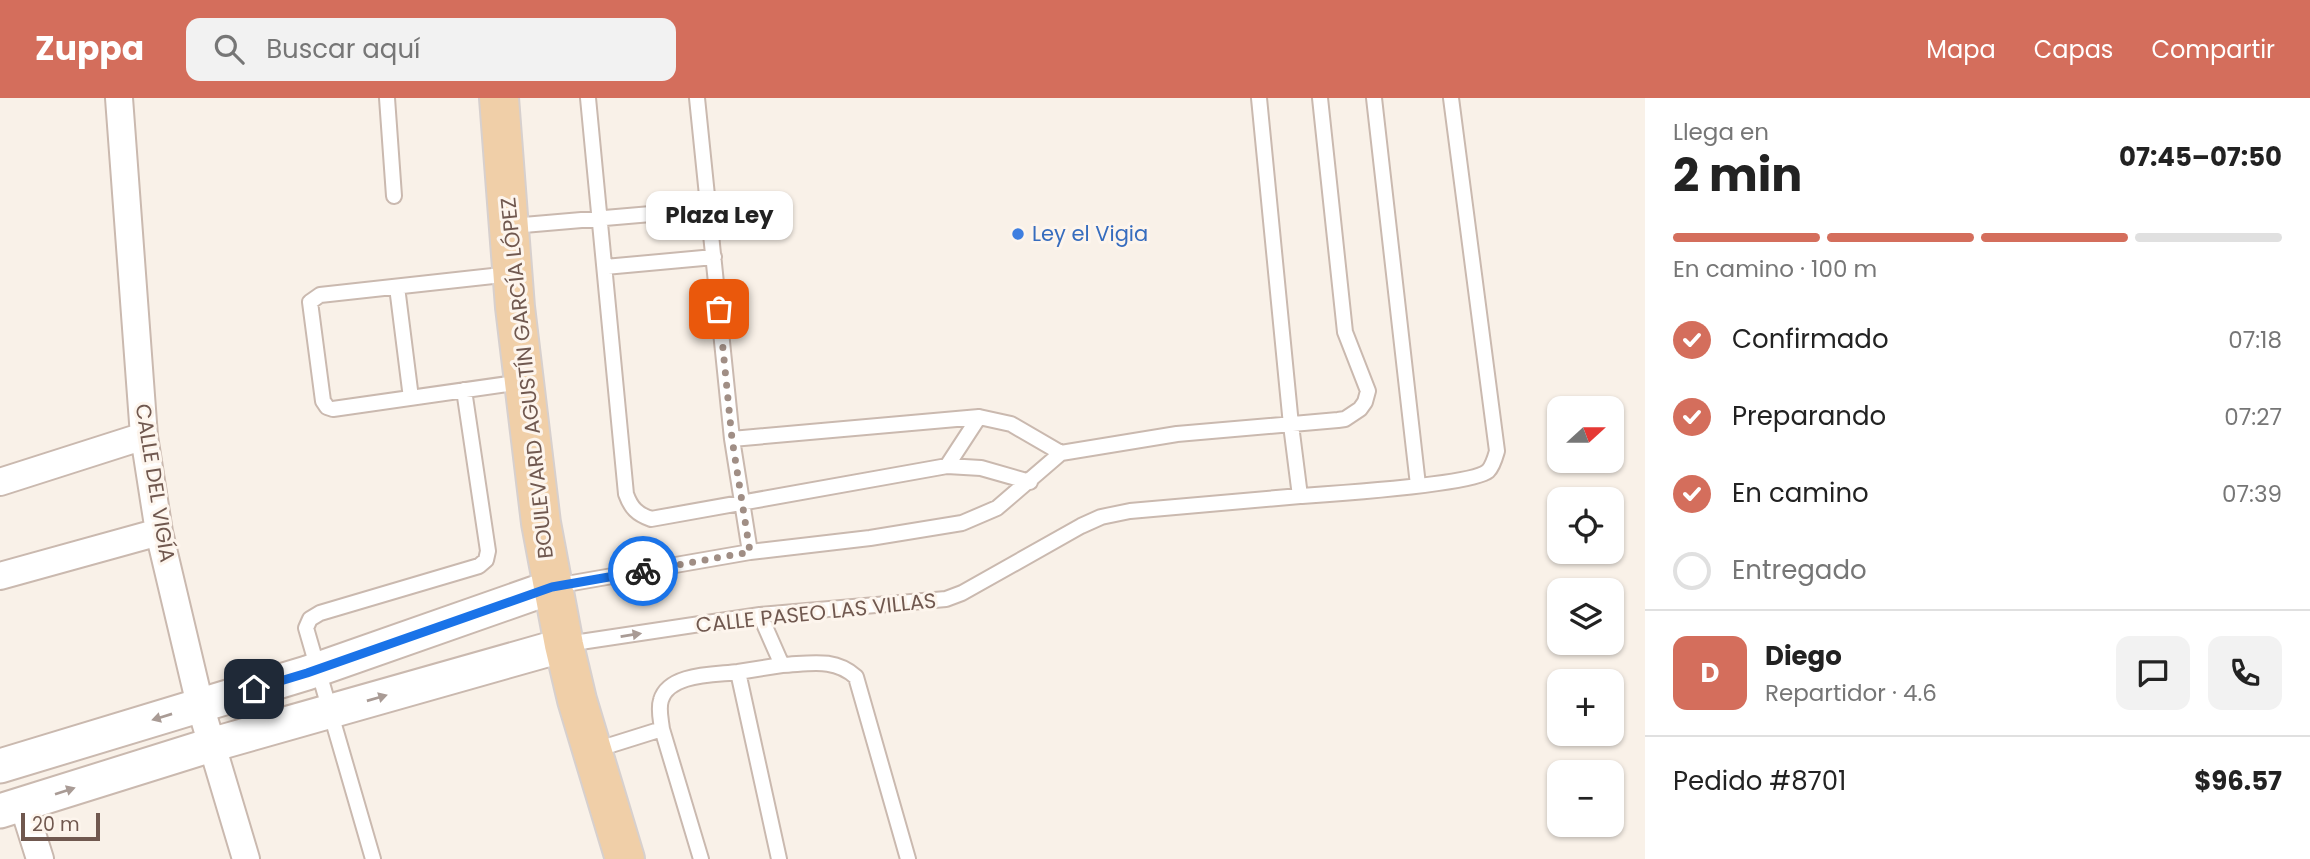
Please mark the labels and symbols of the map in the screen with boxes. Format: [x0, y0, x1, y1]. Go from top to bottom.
callout: Plaza Ley [646, 190, 792, 239]
street label: BOULEVARD AGUSTÍN GARCÍA LÓPEZ [493, 196, 560, 560]
place label: Ley el Vigia [1032, 219, 1148, 248]
marker: Ley el Vigia [1010, 226, 1026, 242]
pin [689, 279, 749, 339]
north arrow [1547, 396, 1624, 472]
street label: CALLE DEL VIGÍA [129, 402, 182, 564]
courier [608, 536, 678, 606]
street label: CALLE PASEO LAS VILLAS [694, 585, 938, 640]
one-way arrow [620, 629, 642, 640]
pin [224, 659, 284, 719]
one-way arrow [367, 692, 388, 702]
one-way arrow [151, 712, 172, 722]
one-way arrow [55, 786, 76, 796]
scale bar [21, 810, 100, 842]

